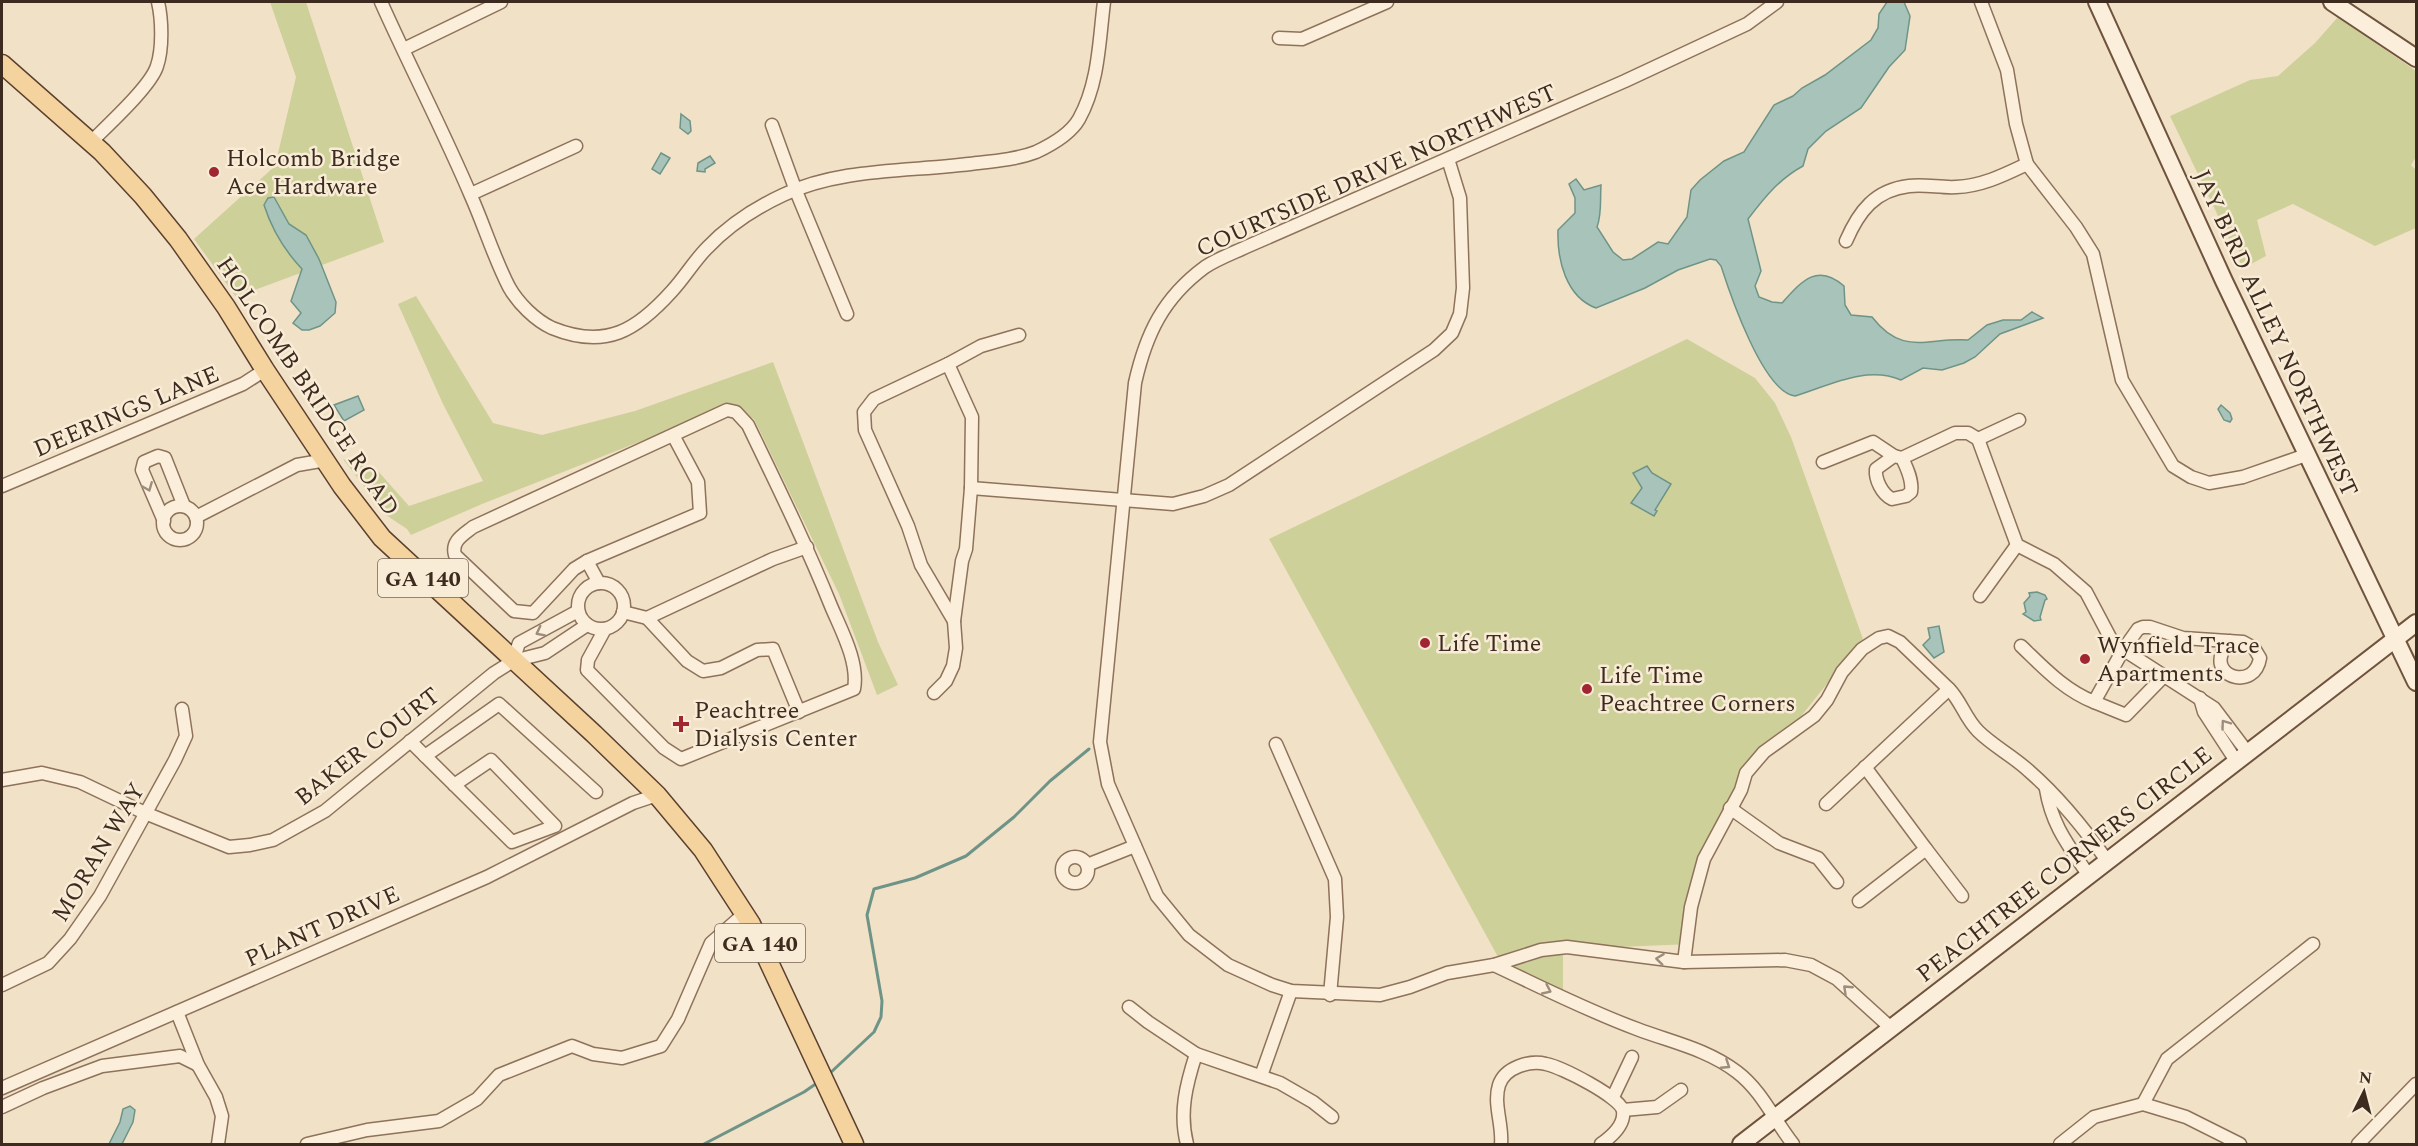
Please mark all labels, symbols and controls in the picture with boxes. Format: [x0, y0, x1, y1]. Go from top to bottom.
street label: COURTSIDE DRIVE NORTHWEST [1190, 75, 1562, 267]
place label: Holcomb Bridge Ace Hardware [226, 141, 400, 205]
street label: JAY BIRD ALLEY NORTHWEST [2183, 164, 2367, 503]
marker: Holcomb Bridge Ace Hardware [207, 165, 221, 179]
street label: HOLCOMB BRIDGE ROAD [207, 249, 408, 524]
street label: DEERINGS LANE [28, 357, 225, 467]
one-way arrow [141, 480, 153, 491]
road number: GA 140 [378, 559, 468, 597]
one-way arrow [536, 625, 547, 636]
place label: Life Time [1437, 626, 1541, 662]
place label: Wynfield Trace Apartments [2097, 628, 2260, 692]
marker: Life Time [1418, 636, 1432, 650]
marker: Wynfield Trace Apartments [2078, 652, 2092, 666]
place label: Life Time Peachtree Corners [1599, 658, 1796, 722]
street label: BAKER COURT [287, 678, 448, 815]
marker: Life Time Peachtree Corners [1580, 682, 1594, 696]
place label: Peachtree Dialysis Center [694, 693, 857, 757]
marker: Peachtree Dialysis Center [672, 715, 690, 733]
one-way arrow [2222, 719, 2233, 730]
street label: PEACHTREE CORNERS CIRCLE [1909, 738, 2220, 992]
street label: MORAN WAY [43, 776, 155, 929]
street label: PLANT DRIVE [239, 877, 406, 977]
road number: GA 140 [715, 924, 805, 962]
one-way arrow [1656, 953, 1665, 966]
one-way arrow [1541, 982, 1552, 994]
one-way arrow [1843, 985, 1854, 996]
one-way arrow [1720, 1058, 1731, 1069]
north arrow [2334, 1062, 2394, 1122]
text: N [2358, 1065, 2373, 1091]

